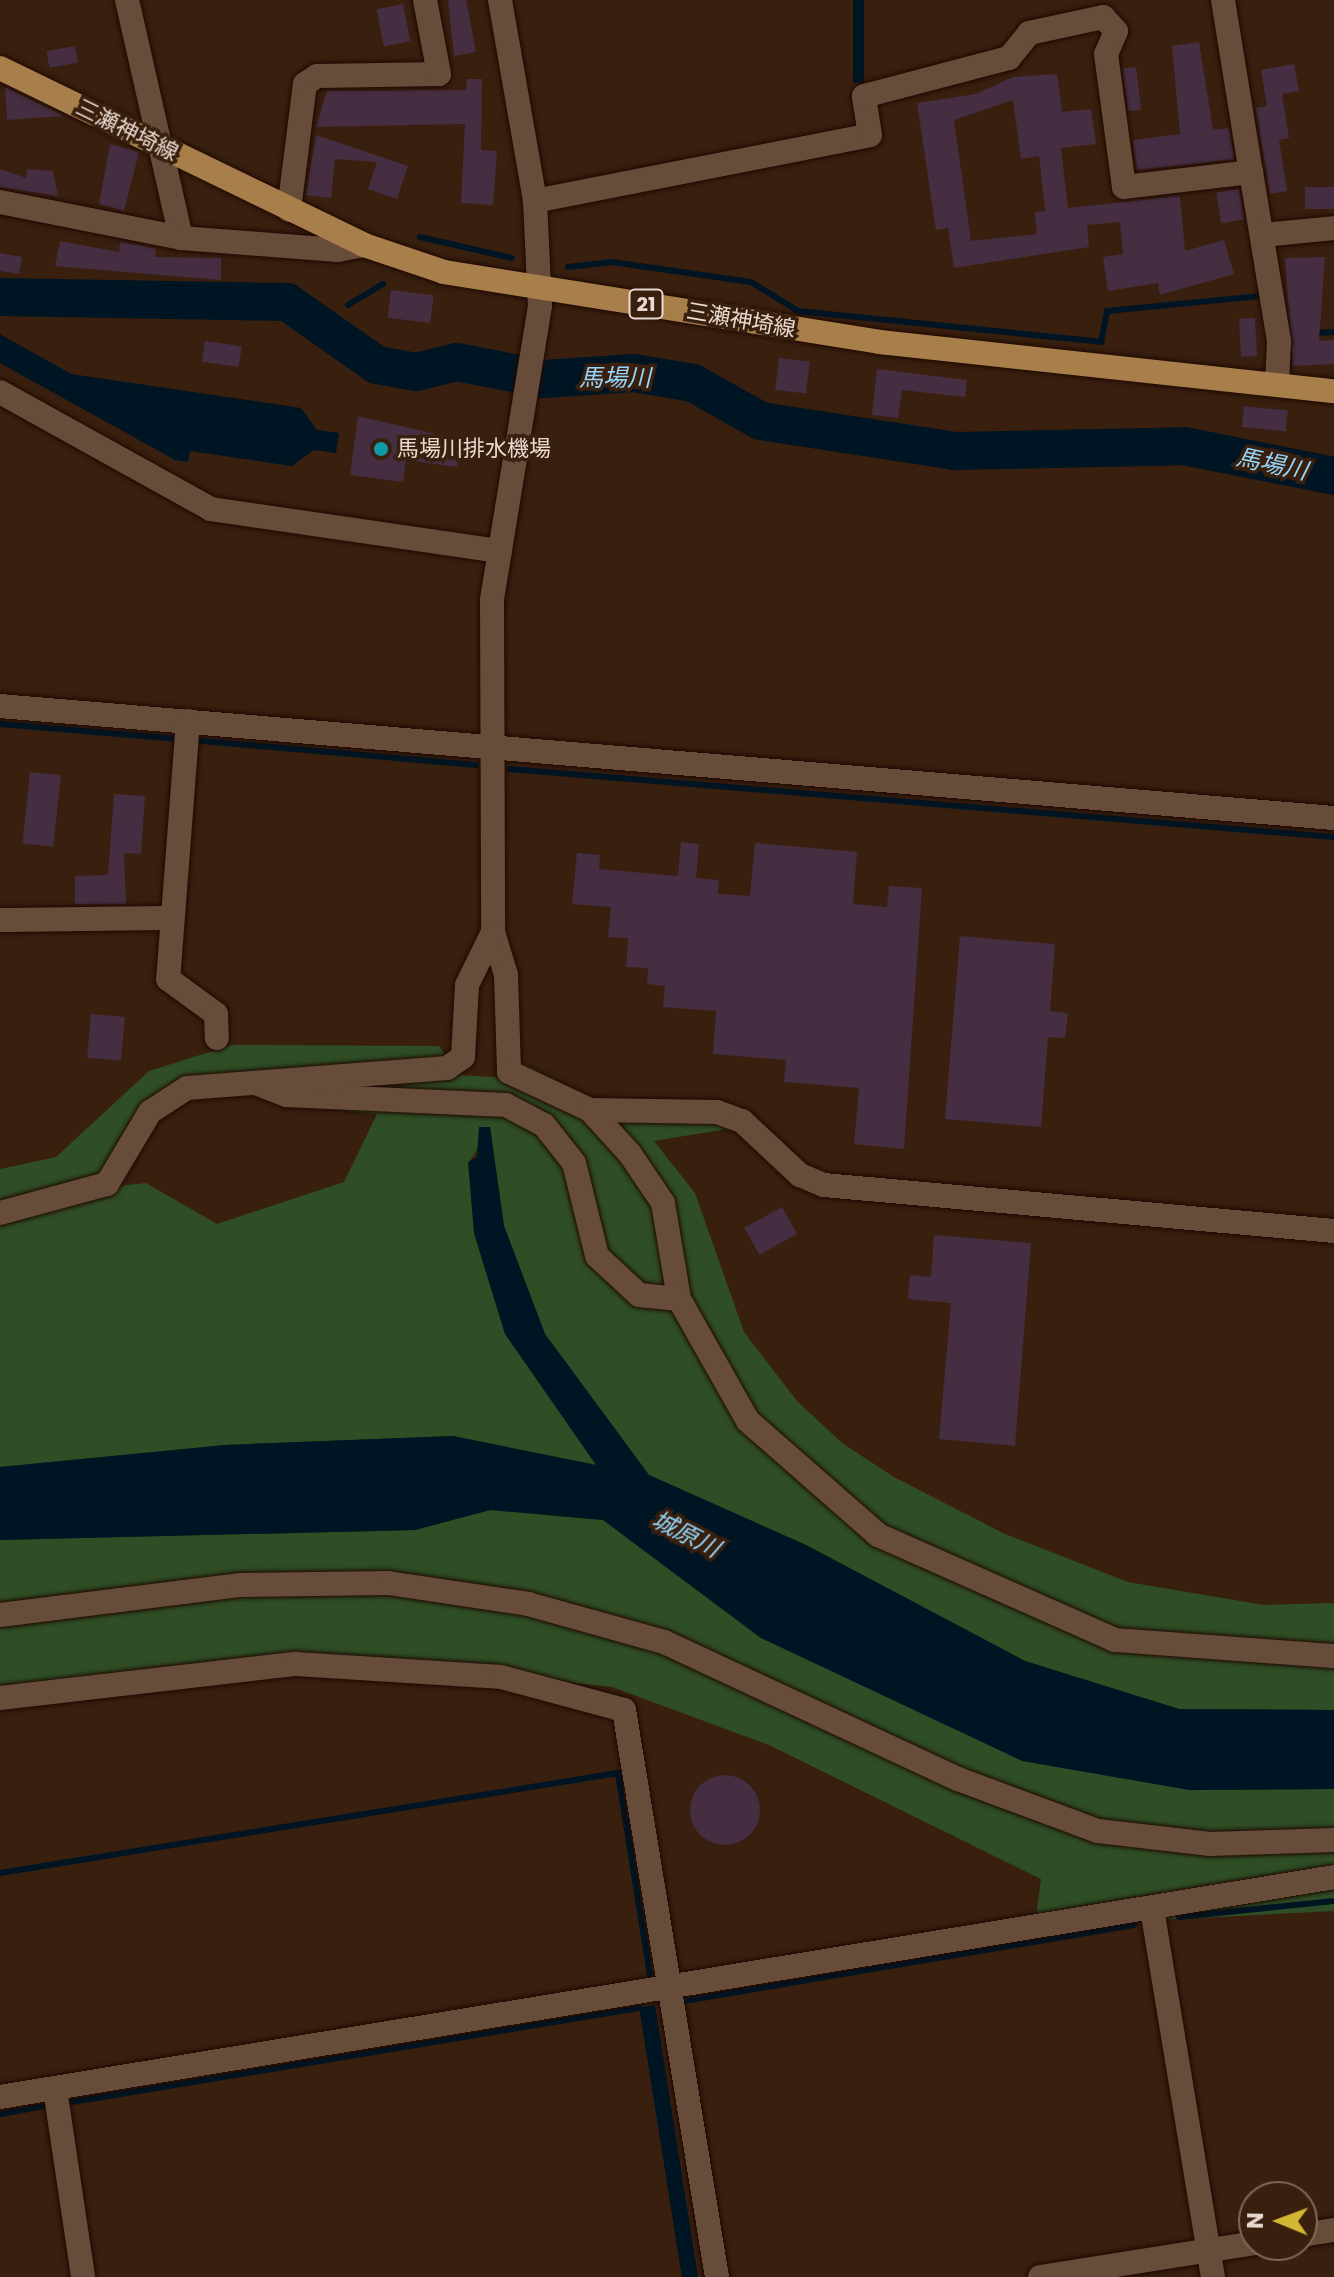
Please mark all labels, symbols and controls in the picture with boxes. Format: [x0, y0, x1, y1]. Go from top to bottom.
street label: 三瀬神埼線 [72, 94, 182, 166]
road number: 21 [628, 288, 664, 320]
street label: 三瀬神埼線 [685, 297, 797, 343]
water label: 馬場川 [579, 364, 651, 392]
place label: 馬場川排水機場 [397, 436, 551, 462]
marker: 馬場川排水機場 [372, 440, 390, 458]
water label: 馬場川 [1234, 442, 1310, 486]
water label: 城原川 [647, 1505, 725, 1563]
north arrow [1238, 2181, 1318, 2261]
text: N [1240, 2212, 1271, 2229]

